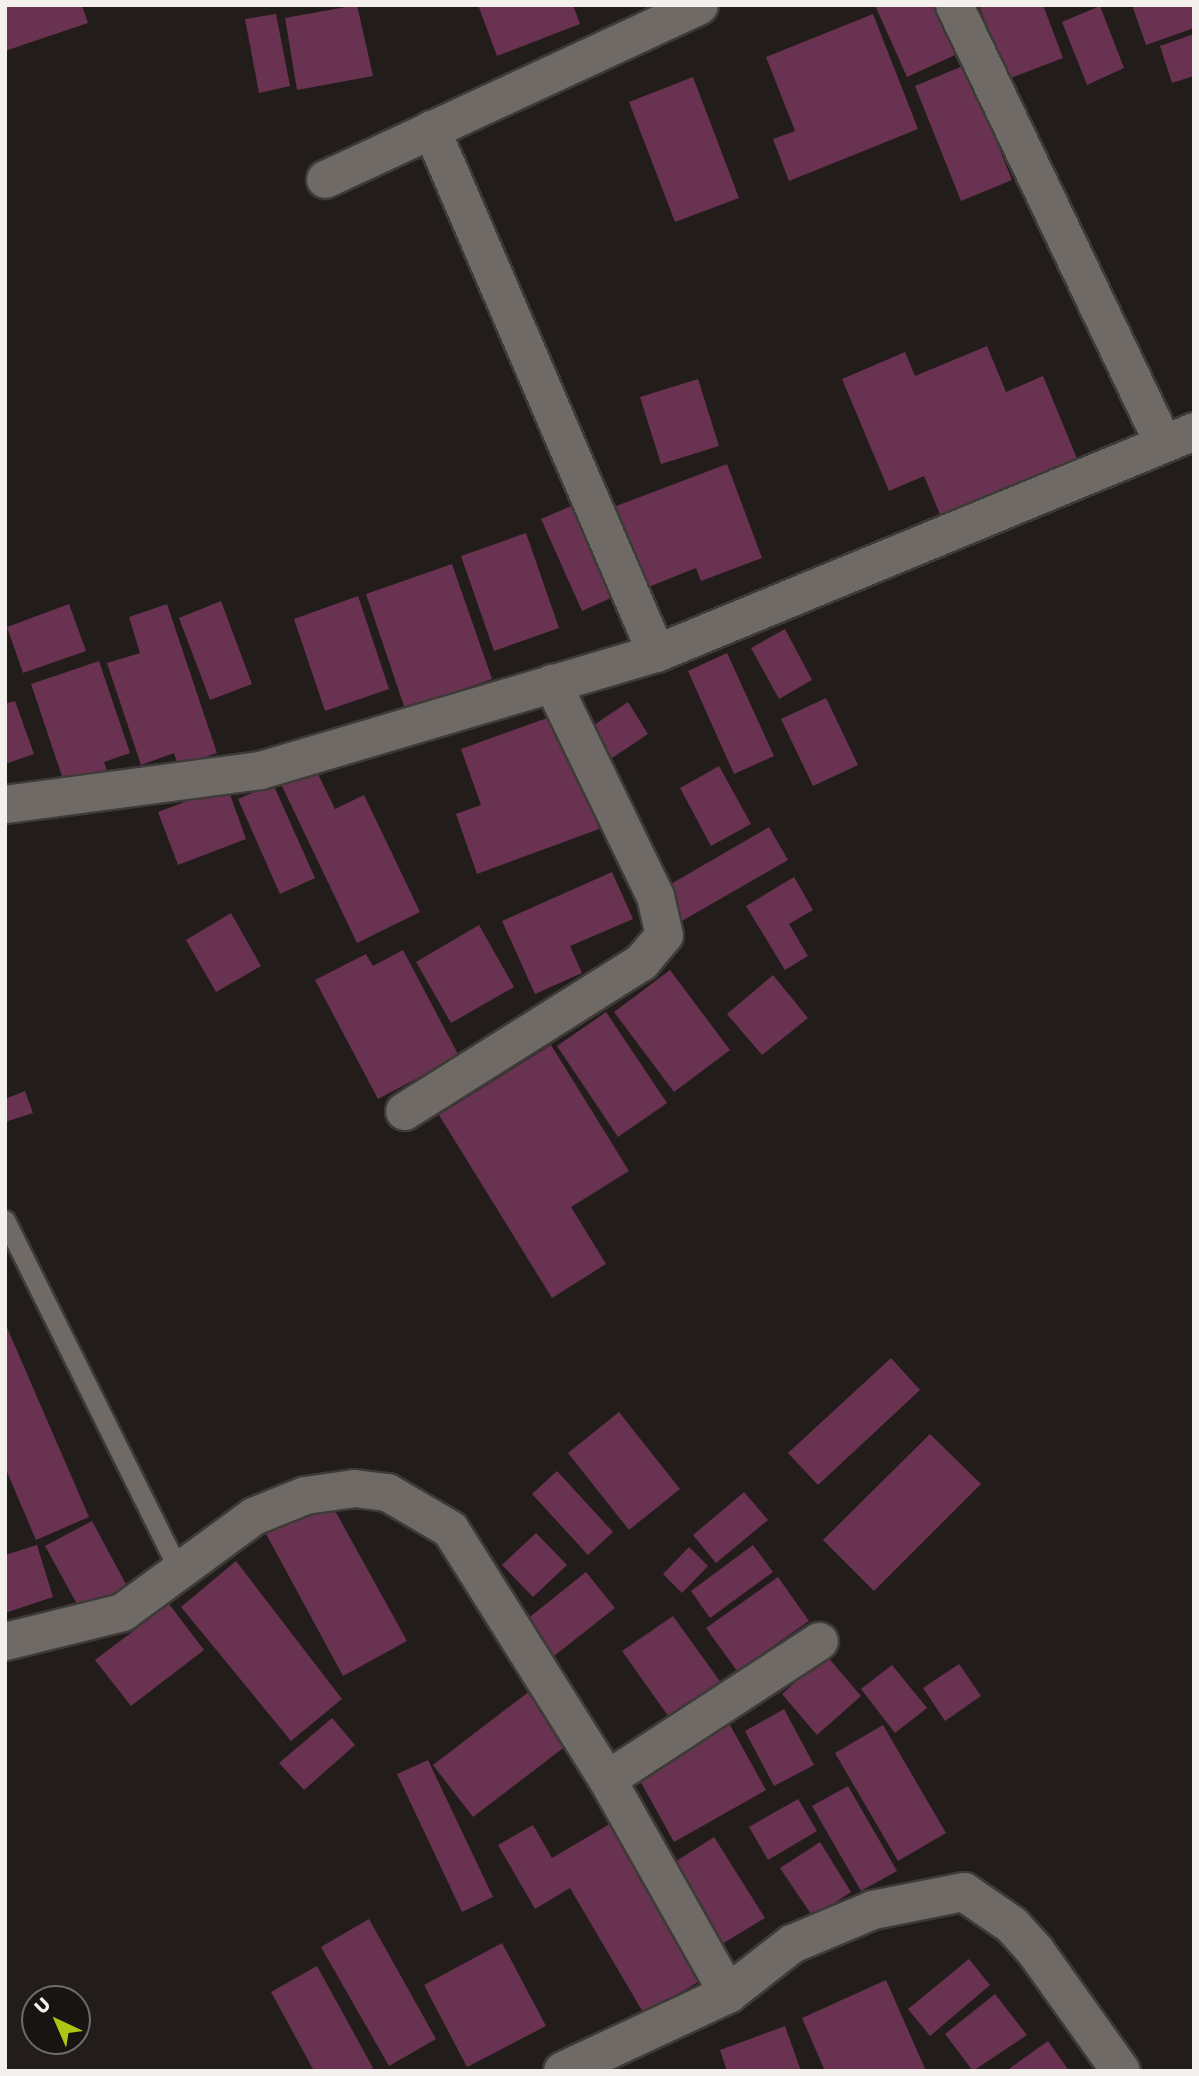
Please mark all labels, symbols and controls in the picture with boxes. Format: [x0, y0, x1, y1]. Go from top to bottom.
north arrow [21, 1985, 91, 2055]
text: U [28, 1992, 57, 2020]

